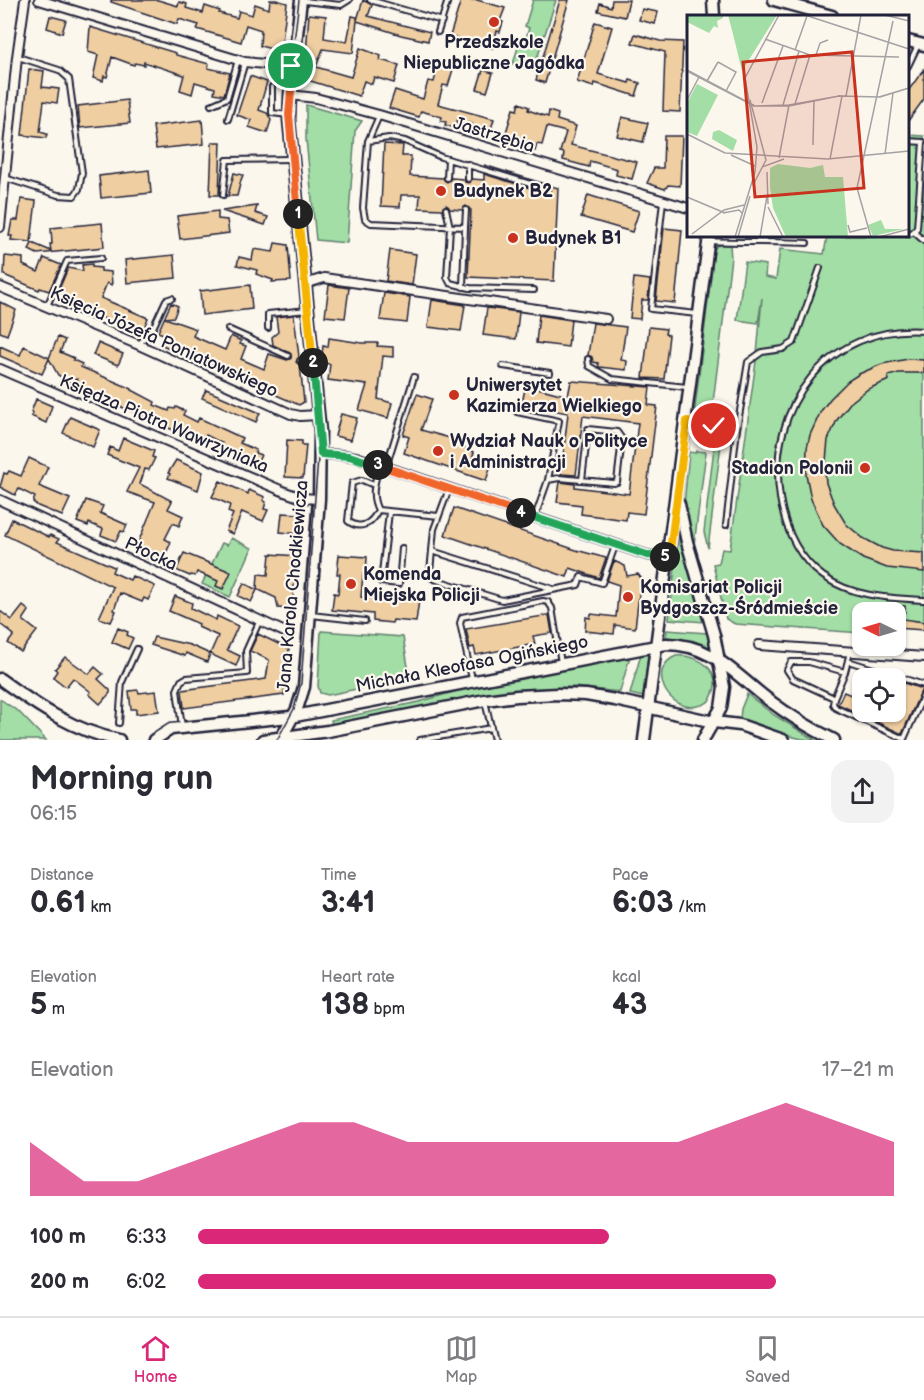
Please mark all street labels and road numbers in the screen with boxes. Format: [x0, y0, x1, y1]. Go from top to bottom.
street label: Jastrzębia [451, 113, 537, 157]
street label: Księcia Józefa Poniatowskiego [47, 282, 281, 402]
street label: Księdza Piotra Wawrzyniaka [56, 370, 272, 478]
street label: Jana Karola Chodkiewicza [273, 479, 313, 693]
street label: Płocka [121, 533, 181, 575]
street label: Michała Kleofasa Ogińskiego [354, 631, 590, 697]

